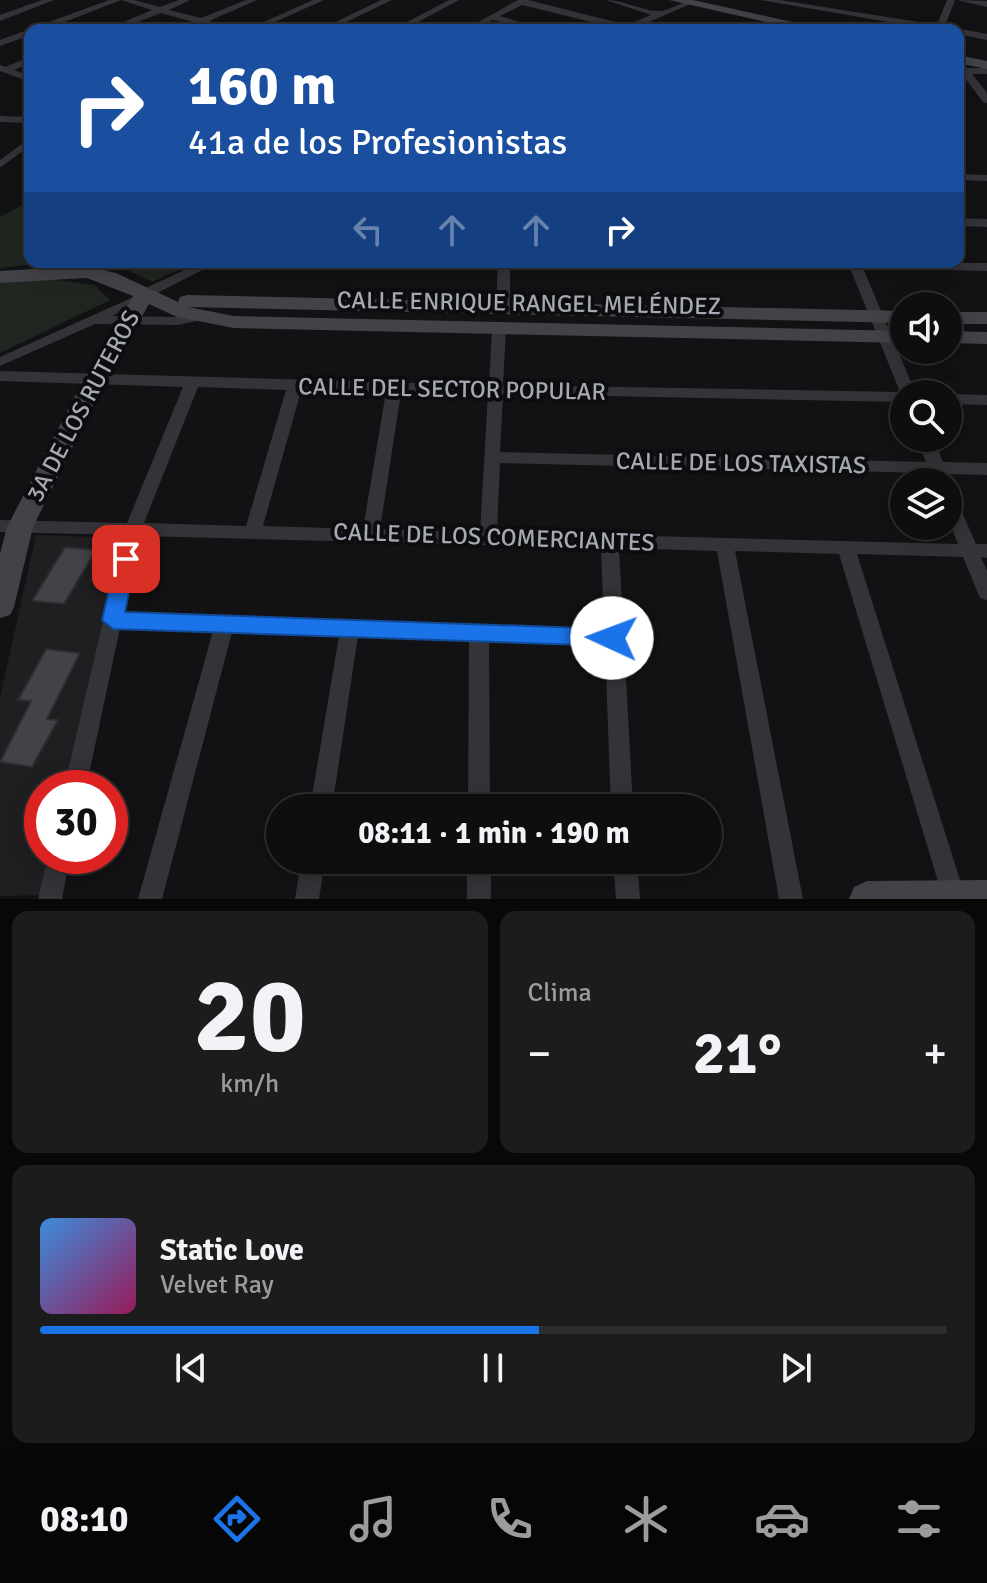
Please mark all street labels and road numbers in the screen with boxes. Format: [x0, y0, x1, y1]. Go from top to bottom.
street label: CALLE ENRIQUE RANGEL MELÉNDEZ [337, 285, 721, 321]
street label: 3A DE LOS RUTEROS [20, 305, 146, 507]
street label: CALLE DEL SECTOR POPULAR [298, 371, 606, 407]
street label: CALLE DE LOS TAXISTAS [616, 446, 866, 480]
street label: CALLE DE LOS COMERCIANTES [333, 516, 655, 558]

